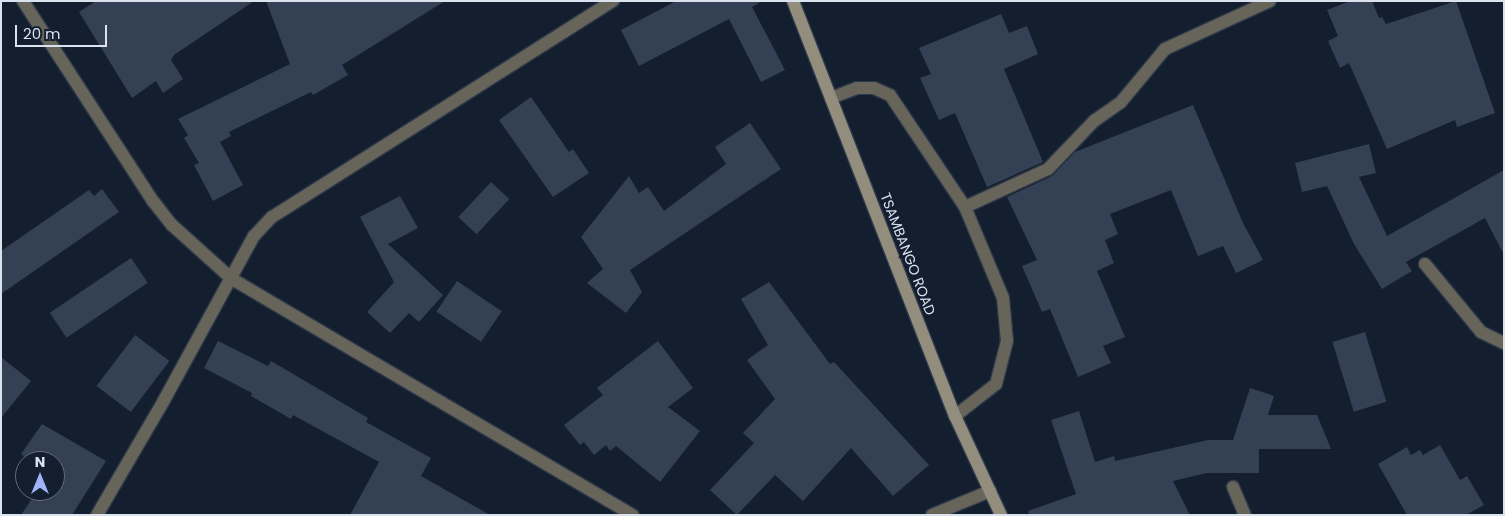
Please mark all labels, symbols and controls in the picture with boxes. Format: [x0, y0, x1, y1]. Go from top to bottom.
scale bar [18, 15, 110, 47]
text: 20 m [23, 23, 61, 44]
street label: TSAMBANGO ROAD [877, 190, 939, 318]
north arrow [15, 451, 65, 501]
text: N [35, 452, 45, 472]

